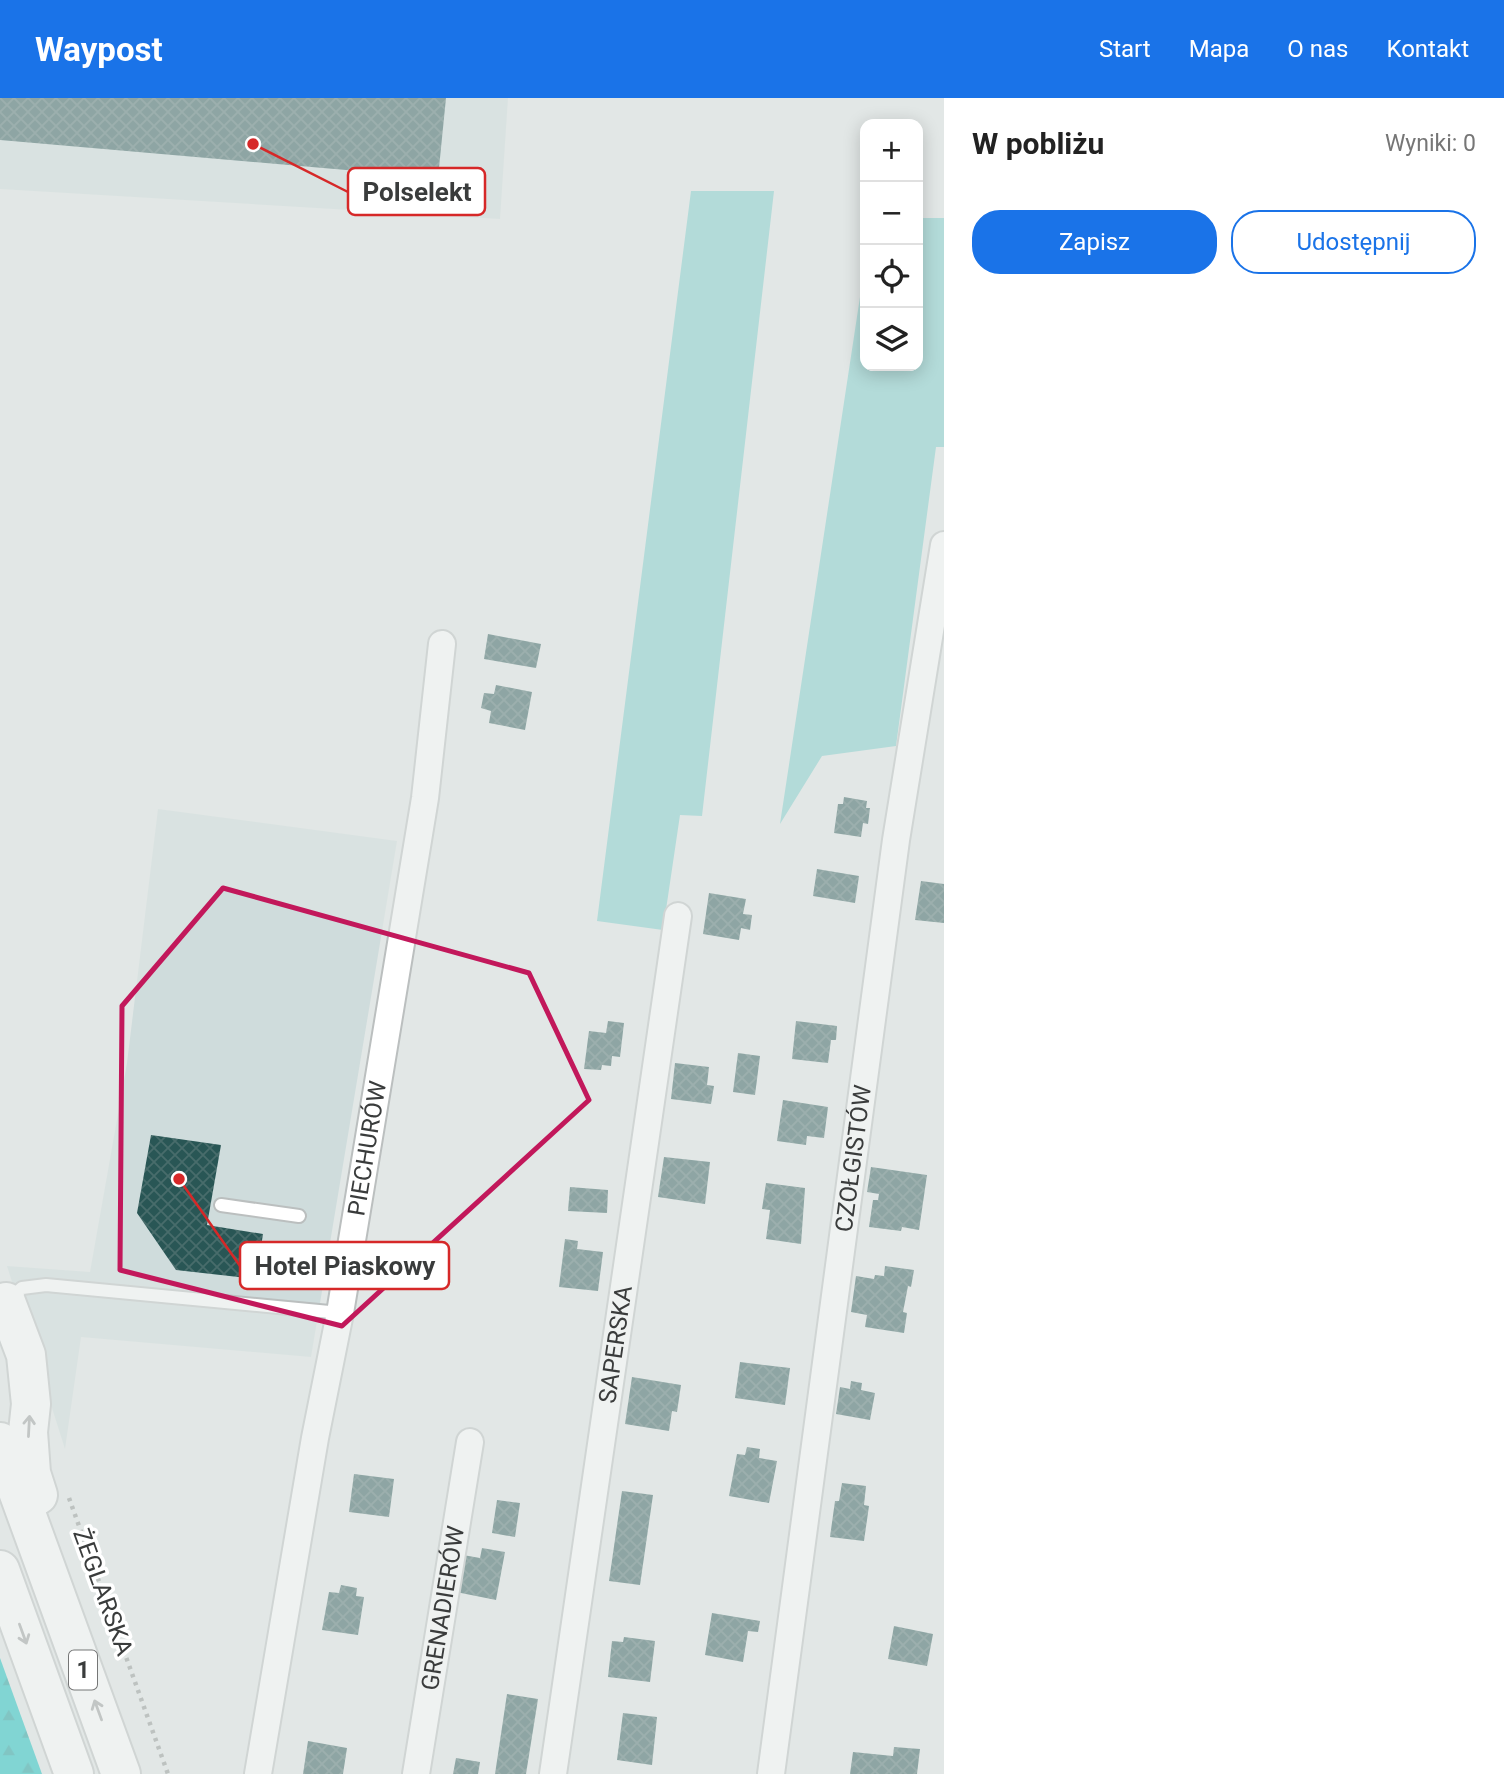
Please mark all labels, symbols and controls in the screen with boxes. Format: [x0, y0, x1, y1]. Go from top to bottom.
text: Waypost [35, 30, 163, 69]
text: Start [1099, 35, 1151, 63]
text: Mapa [1189, 35, 1249, 63]
text: O nas [1287, 35, 1348, 63]
text: Kontakt [1386, 35, 1469, 63]
map controls [860, 119, 923, 371]
button: + [860, 119, 923, 182]
text: W pobliżu [972, 126, 1104, 161]
text: Wyniki: 0 [1385, 130, 1476, 157]
callout: Polselekt [348, 168, 485, 215]
text: Polselekt [362, 177, 472, 207]
button: − [860, 182, 923, 245]
button: Zapisz [972, 210, 1217, 274]
button: Udostępnij [1231, 210, 1476, 274]
button: locate [860, 245, 923, 308]
button: layers [860, 308, 923, 371]
street label: PIECHURÓW [342, 1079, 392, 1218]
street label: CZOŁGISTÓW [830, 1083, 877, 1234]
callout: Hotel Piaskowy [240, 1242, 449, 1289]
text: Hotel Piaskowy [255, 1251, 436, 1281]
street label: SAPERSKA [593, 1284, 638, 1405]
one-way arrow [23, 1415, 36, 1438]
street label: GRENADIERÓW [416, 1524, 470, 1693]
street label: ŻEGLARSKA [67, 1525, 139, 1660]
one-way arrow [18, 1622, 31, 1644]
road number: 1 [69, 1651, 97, 1690]
one-way arrow [90, 1699, 103, 1721]

